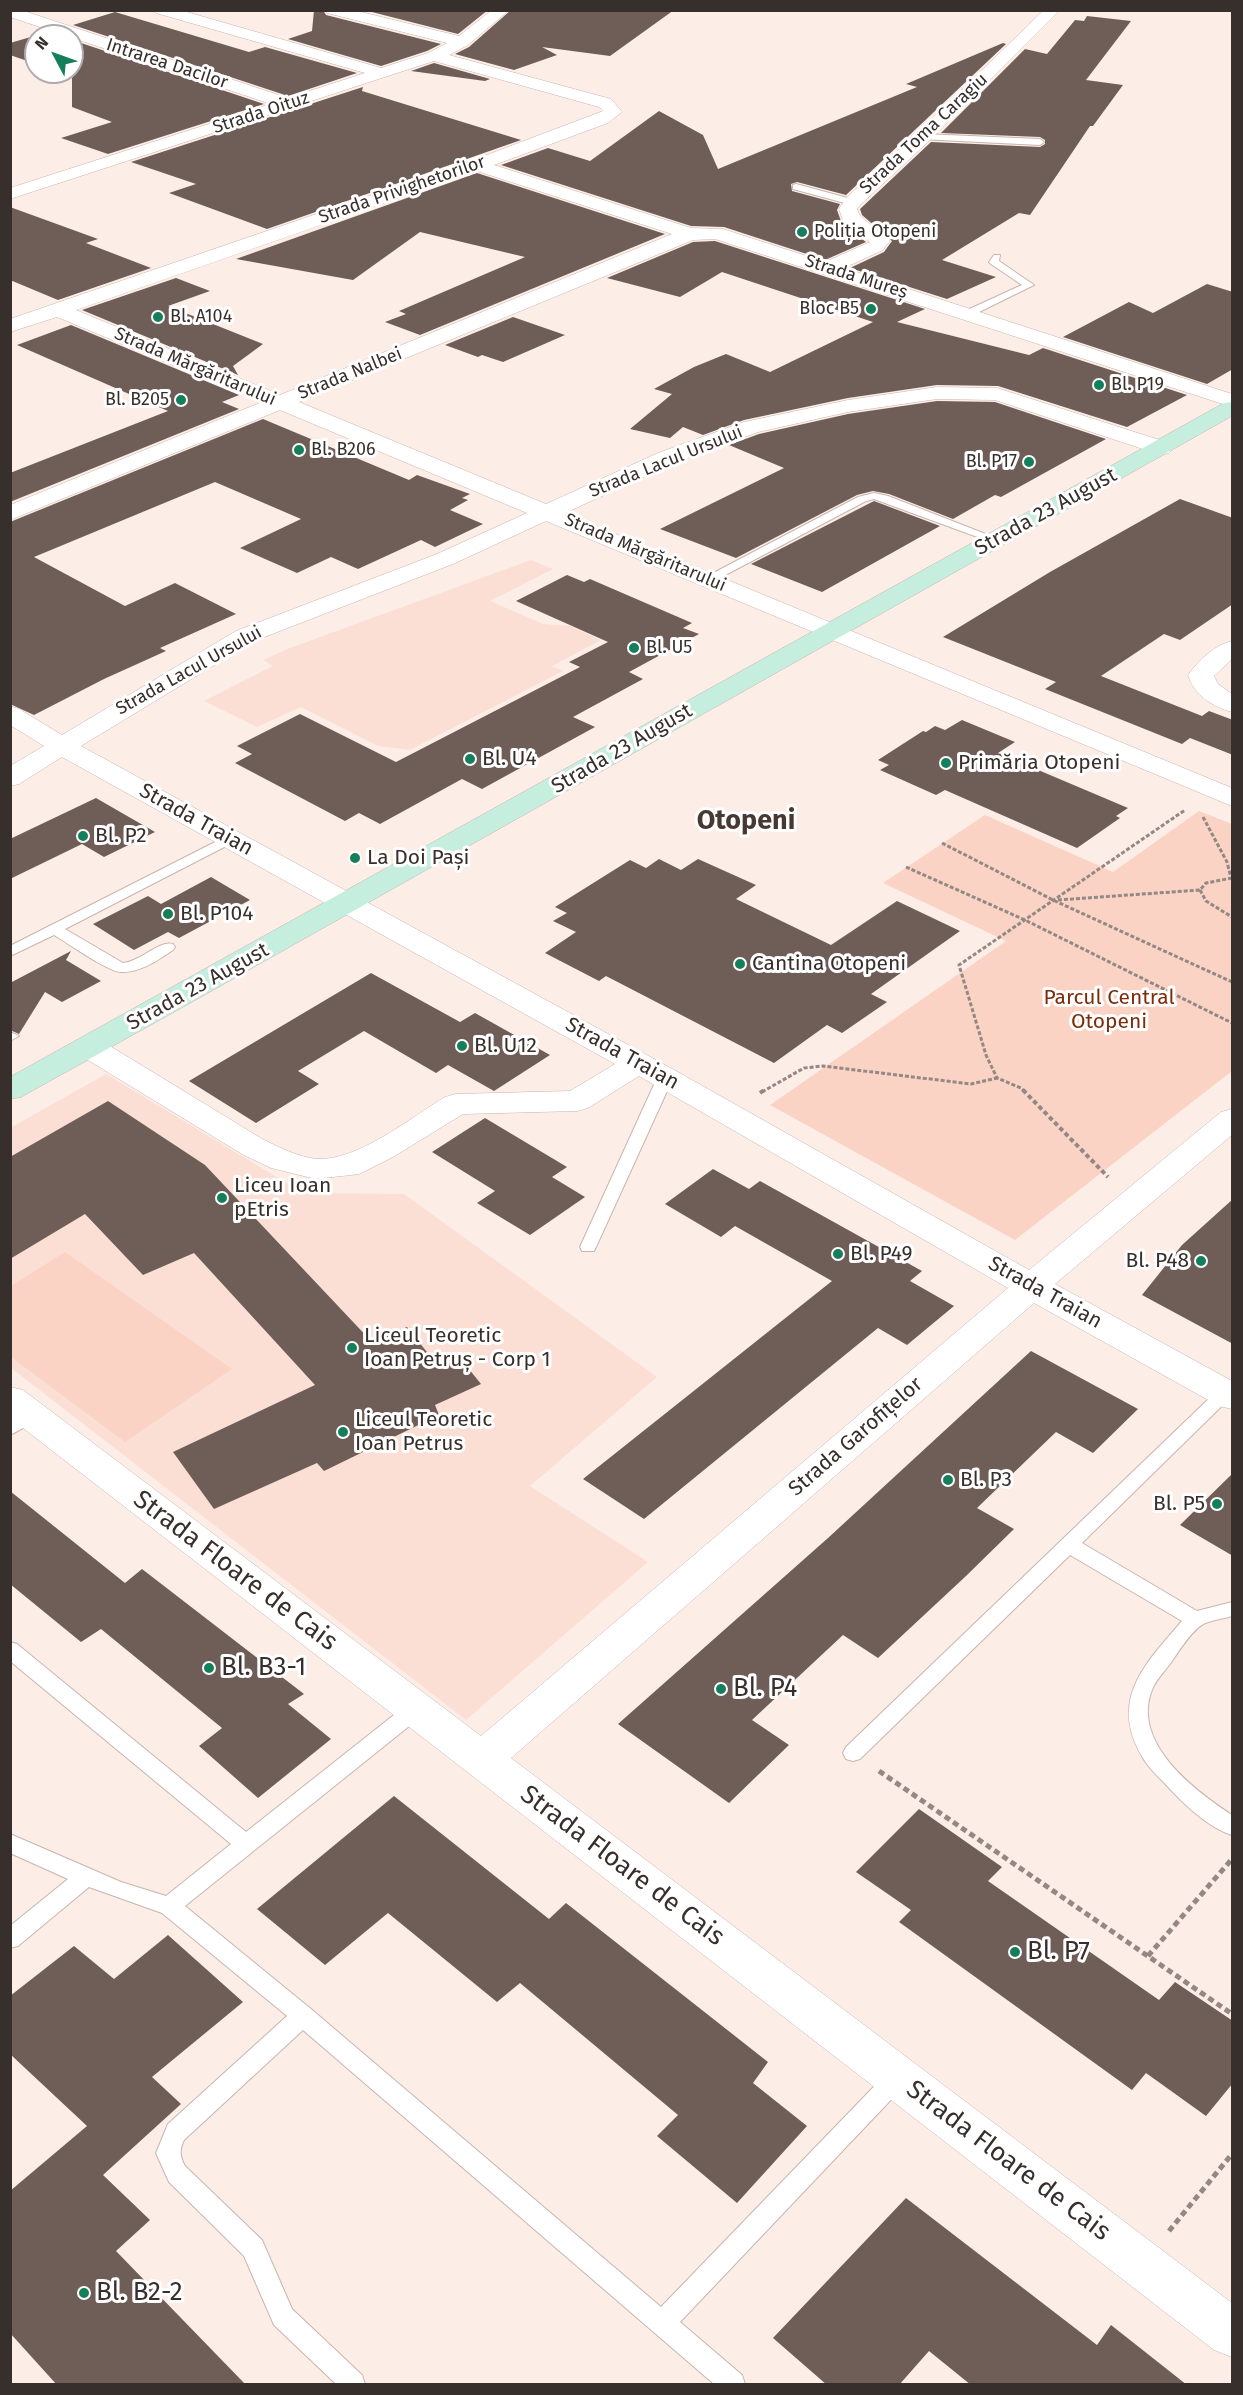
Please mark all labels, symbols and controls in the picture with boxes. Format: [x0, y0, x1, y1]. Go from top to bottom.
north arrow [24, 24, 84, 84]
text: N [31, 33, 52, 53]
street label: Intrarea Dacilor [103, 34, 231, 94]
street label: Strada Toma Caragiu [856, 69, 992, 199]
street label: Strada Oituz [210, 87, 312, 139]
street label: Strada Privighetorilor [316, 151, 488, 229]
place label: Poliția Otopeni [814, 221, 936, 243]
marker: Poliția Otopeni [795, 225, 809, 239]
street label: Strada Mureș [802, 250, 910, 304]
place label: Bloc B5 [799, 298, 859, 320]
marker: Bloc B5 [864, 302, 878, 316]
place label: Bl. A104 [170, 306, 232, 328]
marker: Bl. A104 [151, 310, 165, 324]
street label: Strada Mărgăritarului [111, 323, 279, 411]
street label: Strada Nalbei [295, 343, 405, 405]
place label: Bl. P19 [1111, 374, 1164, 396]
marker: Bl. P19 [1092, 378, 1106, 392]
place label: Bl. B205 [105, 389, 169, 411]
marker: Bl. B205 [174, 393, 188, 407]
street label: Strada Lacul Ursului [586, 421, 746, 503]
place label: Bl. B206 [311, 439, 376, 461]
marker: Bl. B206 [292, 443, 306, 457]
place label: Bl. P17 [966, 451, 1017, 473]
marker: Bl. P17 [1022, 455, 1036, 469]
street label: Strada 23 August [971, 463, 1121, 561]
street label: Strada Mărgăritarului [561, 509, 729, 597]
street label: Strada Lacul Ursului [112, 622, 266, 720]
place label: Bl. U5 [646, 637, 692, 659]
marker: Bl. U5 [627, 641, 641, 655]
street label: Strada 23 August [547, 699, 697, 799]
place label: Bl. U4 [482, 746, 537, 772]
place label: Primăria Otopeni [958, 750, 1120, 776]
marker: Bl. U4 [463, 752, 477, 766]
marker: Primăria Otopeni [939, 756, 953, 770]
street label: Strada Traian [135, 778, 257, 862]
district label: Otopeni [697, 805, 795, 837]
place label: Bl. P2 [95, 823, 147, 849]
marker: Bl. P2 [76, 829, 90, 843]
place label: La Doi Pași [367, 845, 470, 871]
marker: La Doi Pași [348, 851, 362, 865]
place label: Bl. P104 [180, 901, 253, 927]
marker: Bl. P104 [161, 907, 175, 921]
street label: Strada 23 August [123, 938, 273, 1036]
place label: Cantina Otopeni [752, 951, 906, 977]
marker: Cantina Otopeni [733, 957, 747, 971]
park label: Parcul Central Otopeni [1043, 985, 1175, 1035]
street label: Strada Traian [561, 1012, 683, 1096]
place label: Bl. U12 [474, 1033, 537, 1059]
marker: Bl. U12 [455, 1039, 469, 1053]
place label: Liceu Ioan pEtris [234, 1173, 331, 1223]
marker: Liceu Ioan pEtris [215, 1191, 229, 1205]
place label: Bl. P49 [850, 1241, 913, 1267]
marker: Bl. P49 [831, 1247, 845, 1261]
place label: Bl. P48 [1125, 1248, 1189, 1274]
street label: Strada Traian [984, 1251, 1106, 1335]
marker: Bl. P48 [1194, 1254, 1208, 1268]
place label: Liceul Teoretic Ioan Petruș - Corp 1 [364, 1323, 551, 1373]
marker: Liceul Teoretic Ioan Petruș - Corp 1 [345, 1341, 359, 1355]
street label: Strada Garofițelor [784, 1372, 928, 1502]
place label: Liceul Teoretic Ioan Petrus [355, 1407, 492, 1457]
marker: Liceul Teoretic Ioan Petrus [336, 1425, 350, 1439]
place label: Bl. P3 [960, 1467, 1012, 1493]
marker: Bl. P3 [941, 1473, 955, 1487]
street label: Strada Floare de Cais [127, 1484, 343, 1658]
place label: Bl. P5 [1153, 1491, 1205, 1517]
marker: Bl. P5 [1210, 1497, 1224, 1511]
place label: Bl. B3-1 [221, 1652, 306, 1684]
marker: Bl. B3-1 [202, 1661, 216, 1675]
place label: Bl. P4 [733, 1673, 797, 1705]
marker: Bl. P4 [714, 1682, 728, 1696]
street label: Strada Floare de Cais [514, 1779, 730, 1953]
place label: Bl. P7 [1027, 1936, 1090, 1968]
marker: Bl. P7 [1008, 1945, 1022, 1959]
street label: Strada Floare de Cais [900, 2074, 1116, 2248]
place label: Bl. B2-2 [96, 2277, 183, 2309]
marker: Bl. B2-2 [77, 2286, 91, 2300]

